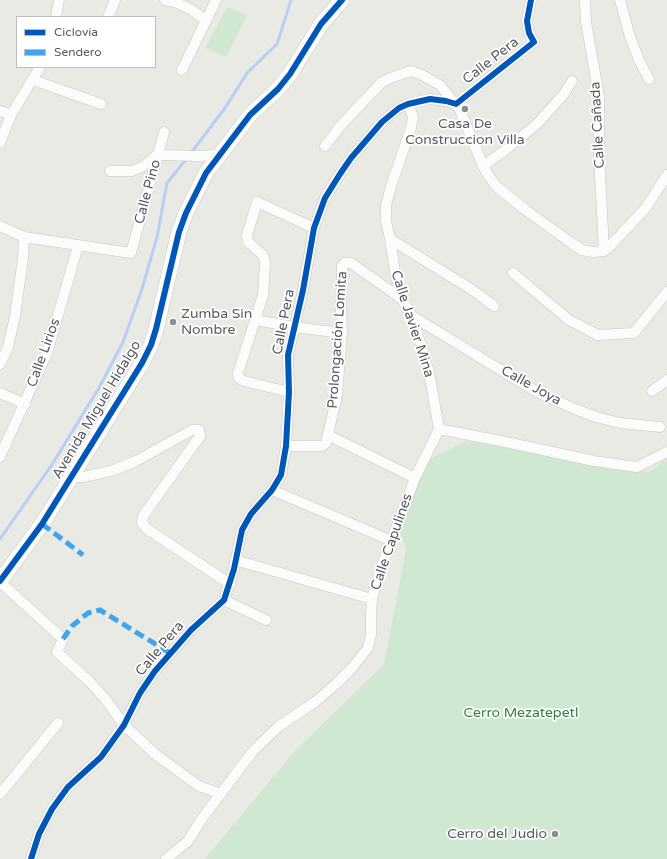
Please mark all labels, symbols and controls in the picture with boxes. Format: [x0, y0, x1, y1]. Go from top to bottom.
legend [16, 16, 156, 68]
text: Ciclovía [54, 25, 98, 39]
street label: Calle Pera [460, 34, 522, 88]
text: Sendero [54, 45, 102, 59]
street label: Calle Cañada [587, 81, 609, 169]
marker: Casa De Construccion Villa [460, 104, 470, 114]
place label: Casa De Construccion Villa [405, 116, 525, 148]
street label: Calle Pino [131, 158, 165, 226]
street label: Calle Javier Mina [387, 268, 437, 380]
street label: Prolongación Lomita [325, 271, 351, 409]
street label: Calle Pera [269, 288, 299, 356]
place label: Zumba Sin Nombre [181, 306, 252, 338]
street label: Calle Lirios [24, 316, 64, 390]
marker: Zumba Sin Nombre [168, 317, 178, 327]
street label: Avenida Miguel Hidalgo [49, 338, 145, 482]
street label: Calle Joya [498, 363, 564, 409]
street label: Calle Capulines [368, 491, 416, 593]
street label: Calle Pera [132, 618, 188, 680]
park label: Cerro Mezatepetl [464, 705, 578, 721]
place label: Cerro del Judio [447, 826, 547, 842]
marker: Cerro del Judio [550, 829, 560, 839]

